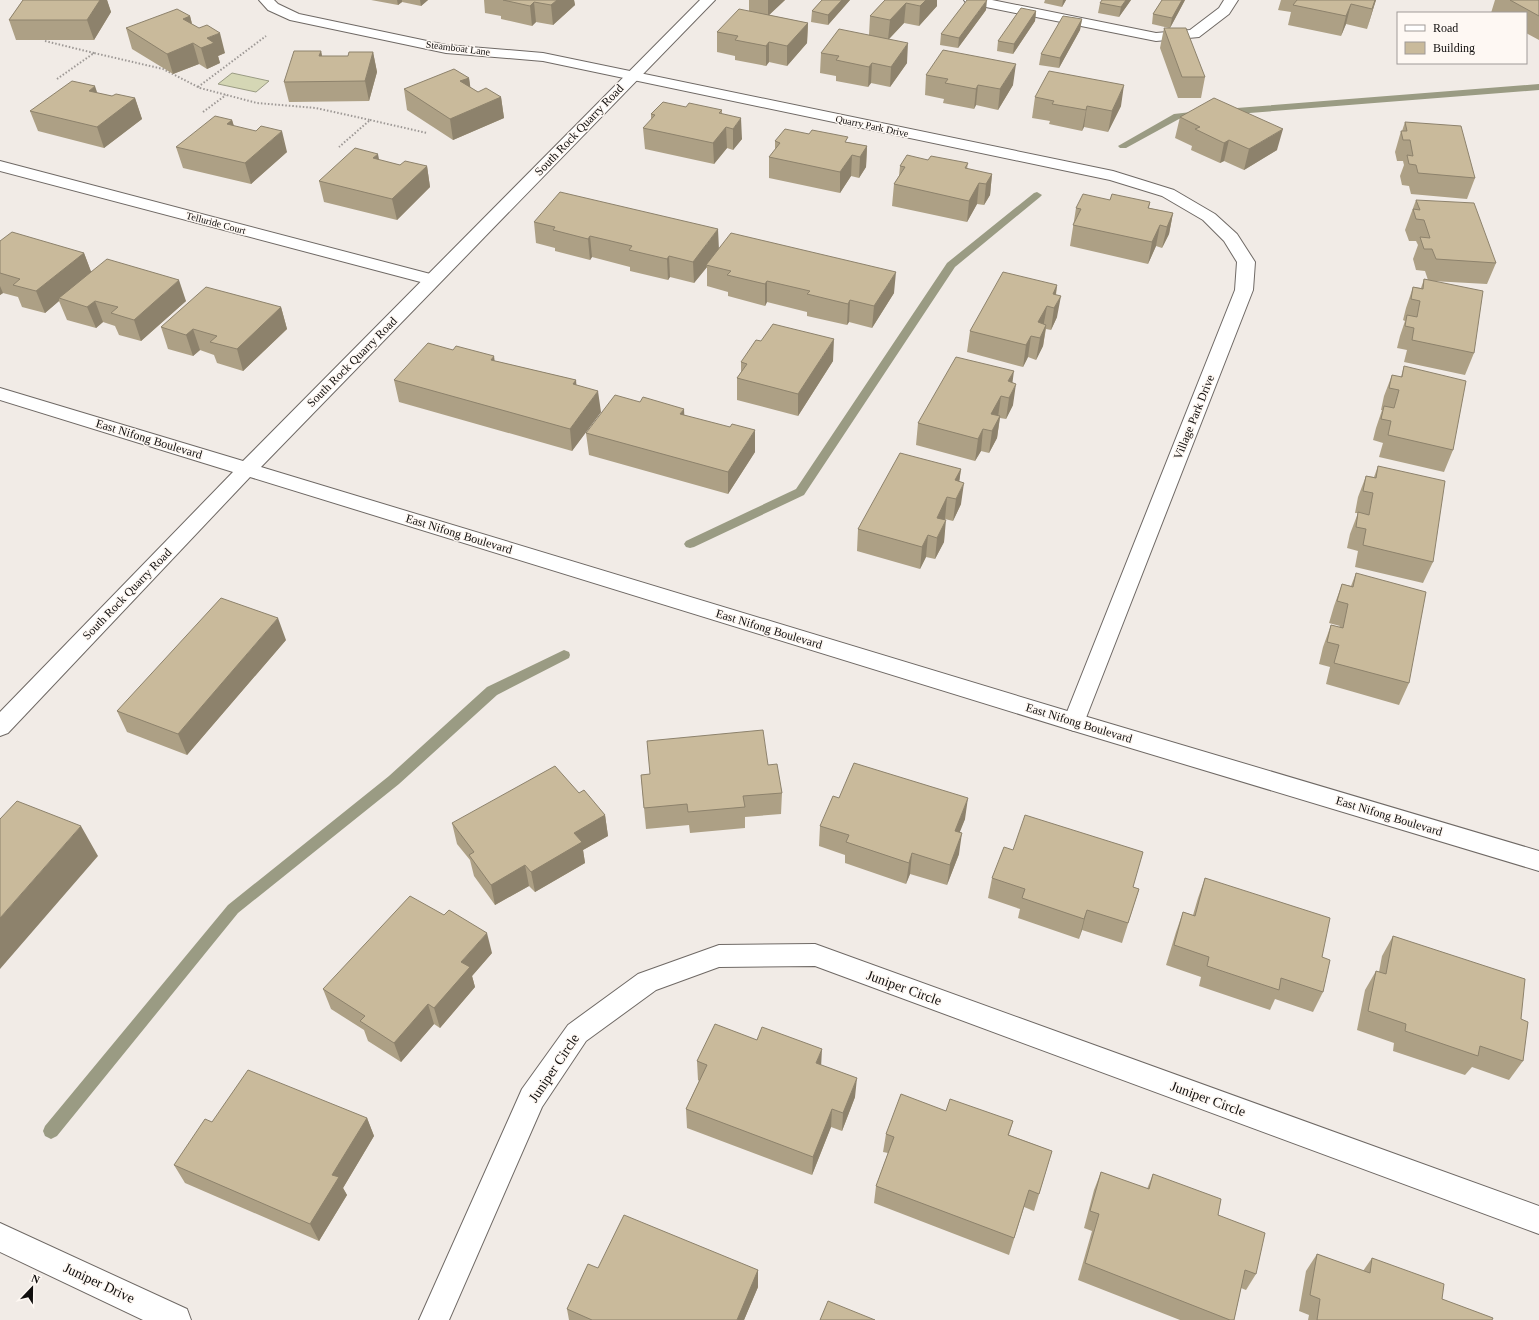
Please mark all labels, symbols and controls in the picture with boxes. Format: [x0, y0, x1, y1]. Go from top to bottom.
legend [1397, 12, 1527, 64]
text: Road [1433, 21, 1458, 35]
street label: Steamboat Lane [425, 39, 491, 57]
text: Building [1433, 41, 1475, 55]
street label: South Rock Quarry Road [532, 81, 626, 179]
street label: Quarry Park Drive [834, 113, 910, 139]
street label: Telluride Court [185, 210, 247, 236]
street label: South Rock Quarry Road [304, 314, 400, 410]
street label: Village Park Drive [1171, 373, 1217, 461]
street label: East Nifong Boulevard [94, 416, 204, 462]
street label: East Nifong Boulevard [404, 511, 514, 557]
street label: South Rock Quarry Road [80, 545, 174, 643]
street label: East Nifong Boulevard [714, 606, 824, 652]
street label: East Nifong Boulevard [1024, 700, 1134, 746]
street label: East Nifong Boulevard [1334, 793, 1444, 839]
street label: Juniper Circle [864, 967, 944, 1009]
street label: Juniper Circle [526, 1031, 582, 1105]
street label: Juniper Circle [1168, 1078, 1248, 1120]
street label: Juniper Drive [61, 1260, 137, 1306]
north arrow [12, 1268, 52, 1308]
text: N [30, 1272, 42, 1286]

